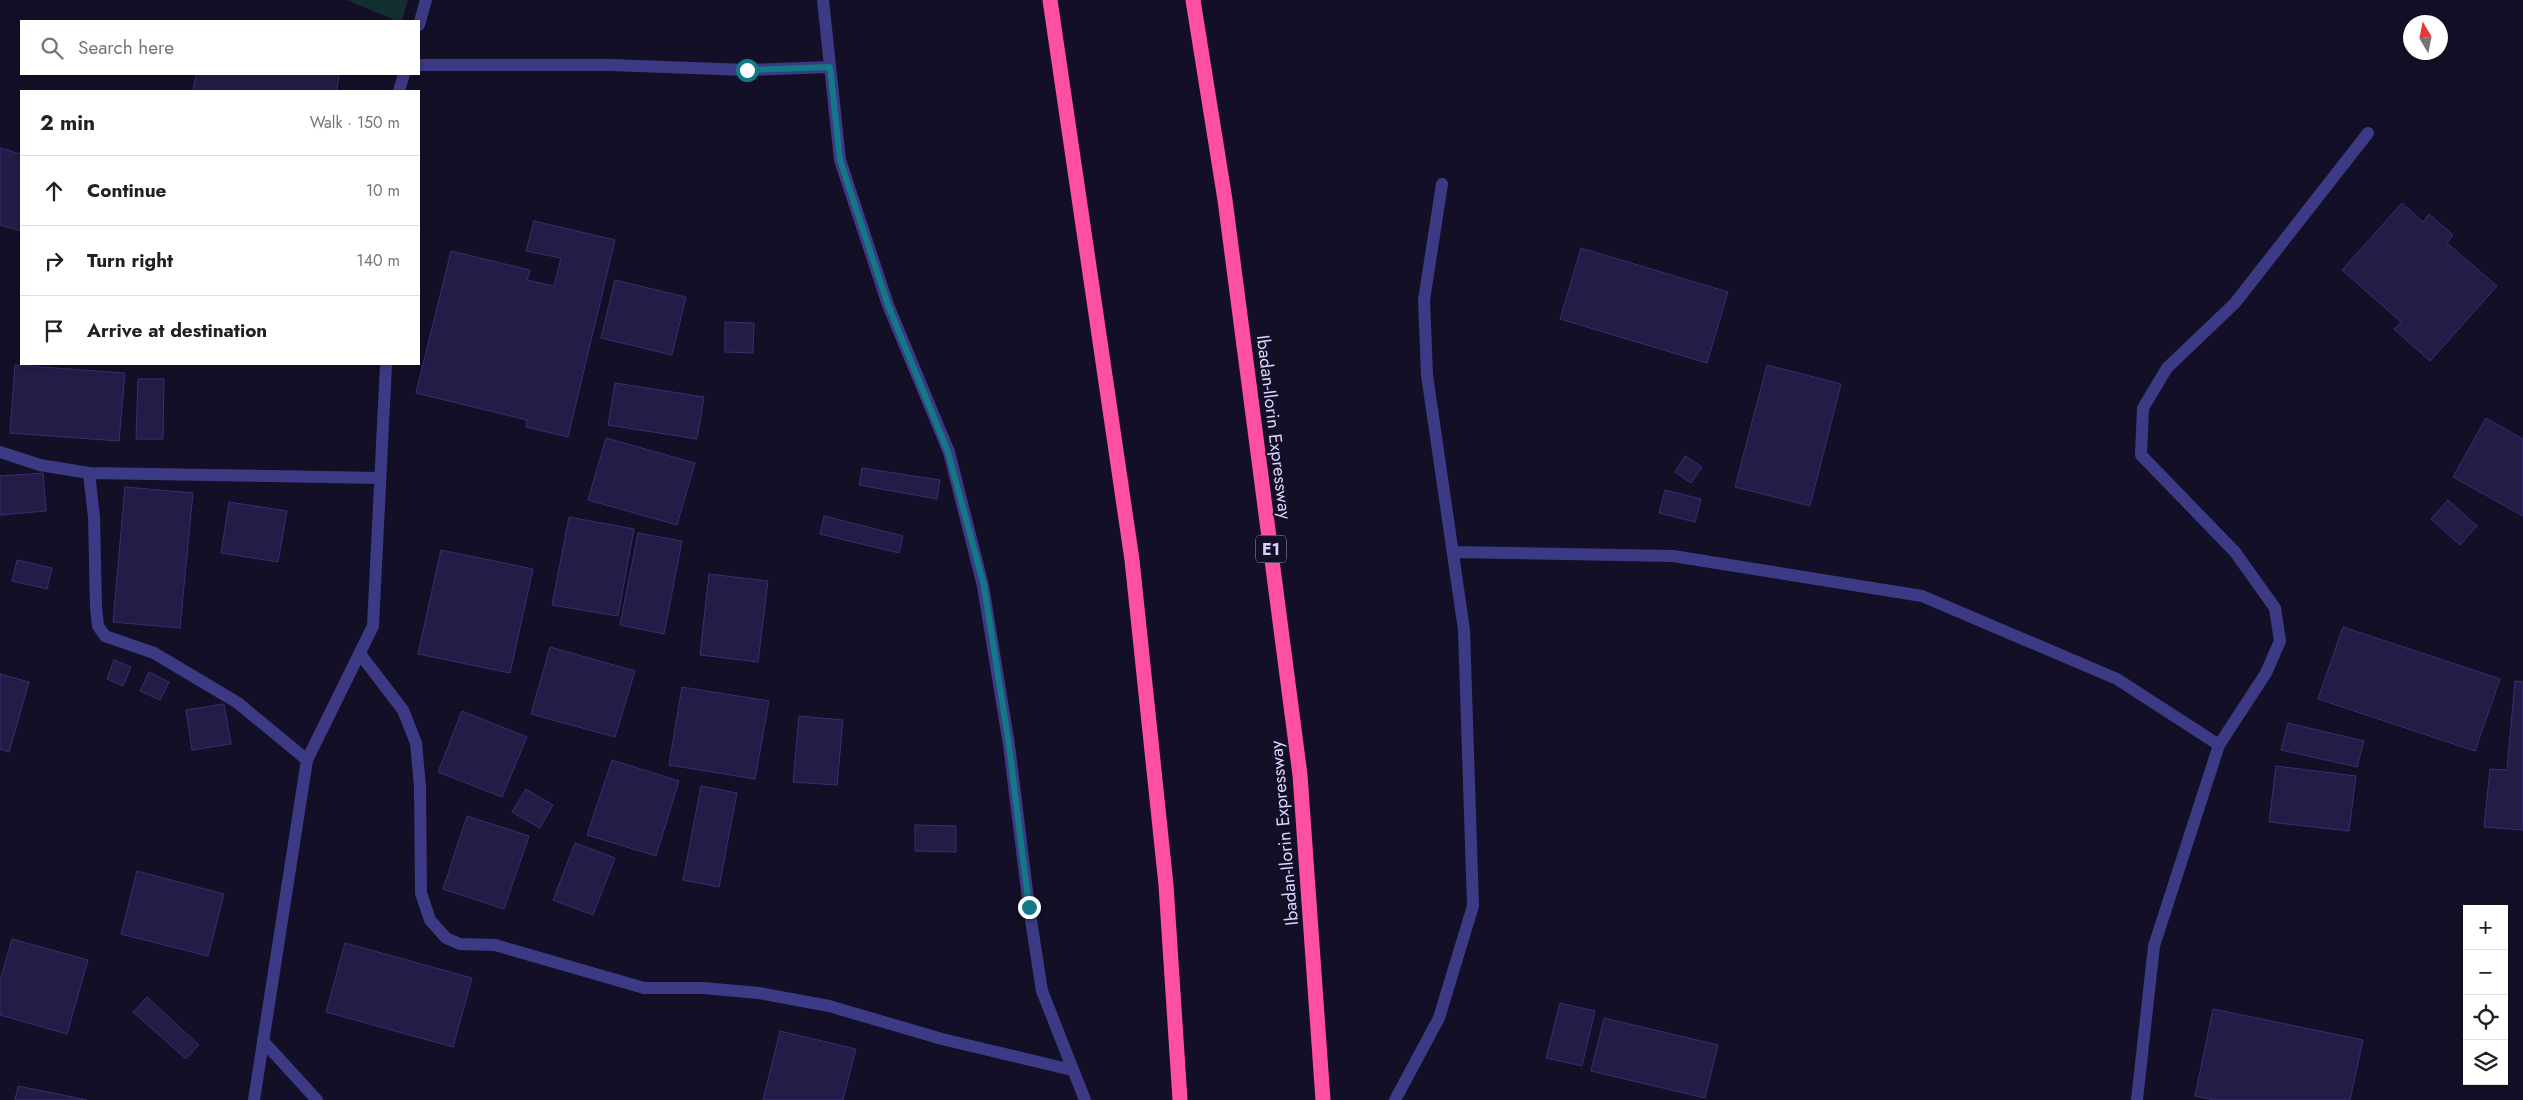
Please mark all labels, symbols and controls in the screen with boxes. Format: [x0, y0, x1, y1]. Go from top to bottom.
north arrow [2403, 15, 2448, 60]
search box [20, 20, 420, 75]
icon: search [38, 34, 66, 62]
text: Search here [78, 34, 174, 61]
route start [736, 59, 759, 82]
text: 2 min [40, 108, 95, 138]
text: Walk · 150 m [310, 111, 400, 134]
icon: ahead [40, 177, 68, 205]
text: Continue [87, 177, 166, 204]
text: 10 m [366, 179, 400, 202]
icon: right [40, 247, 68, 275]
text: Turn right [87, 247, 173, 274]
text: 140 m [357, 249, 400, 272]
icon: arrive [40, 317, 68, 345]
text: Arrive at destination [87, 317, 267, 344]
street label: Ibadan-Ilorin Expressway [1250, 333, 1298, 521]
road number: E1 [1256, 536, 1286, 562]
street label: Ibadan-Ilorin Expressway [1263, 739, 1305, 927]
route end [1018, 896, 1041, 919]
map controls [2463, 905, 2508, 1085]
button: + [2463, 905, 2508, 950]
button: − [2463, 950, 2508, 995]
button: locate [2463, 995, 2508, 1040]
button: layers [2463, 1040, 2508, 1085]

